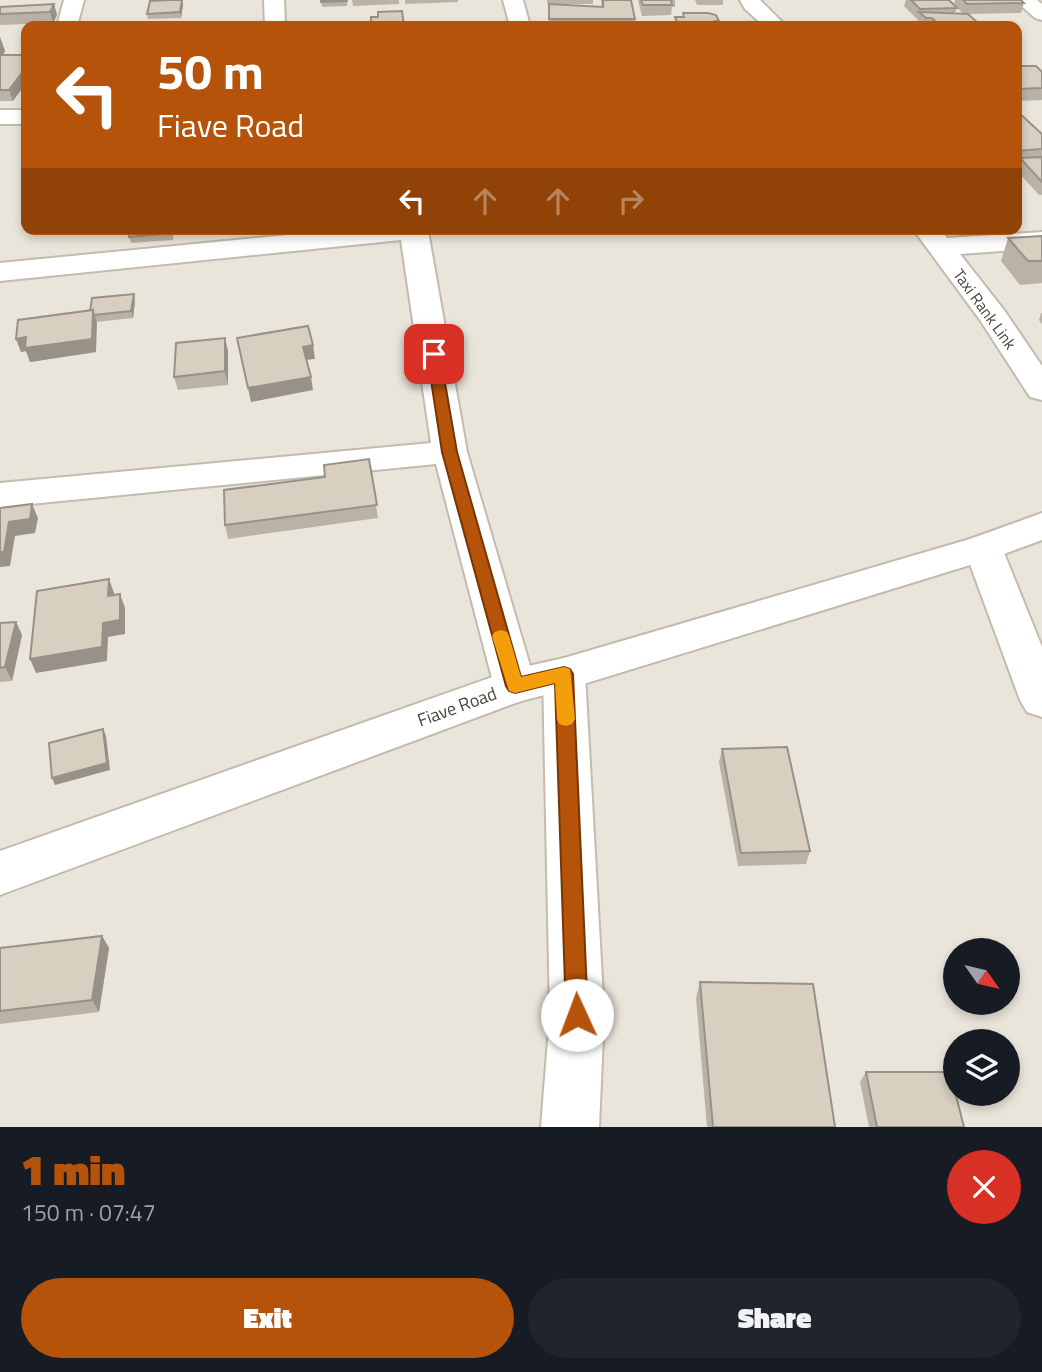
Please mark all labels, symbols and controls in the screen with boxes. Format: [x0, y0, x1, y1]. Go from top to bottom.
text: 50 m [157, 33, 264, 108]
icon: left [42, 49, 133, 140]
text: Fiave Road [157, 101, 304, 149]
icon: left [393, 182, 431, 220]
icon: ahead [466, 182, 504, 220]
icon: ahead [539, 182, 577, 220]
icon: right [612, 182, 650, 220]
street label: Taxi Rank Link [948, 264, 1023, 354]
pin [404, 324, 464, 384]
icon: arrive [415, 335, 453, 373]
street label: Fiave Road [413, 680, 500, 733]
north arrow [943, 938, 1020, 1015]
map controls [943, 938, 1020, 1106]
position arrow [540, 978, 614, 1052]
button: layers [943, 1029, 1020, 1106]
text: 1 min [21, 1137, 125, 1201]
button: close [947, 1150, 1021, 1224]
text: 150 m · 07:47 [21, 1195, 156, 1230]
button: Exit [21, 1278, 514, 1358]
button: Share [528, 1278, 1021, 1358]

